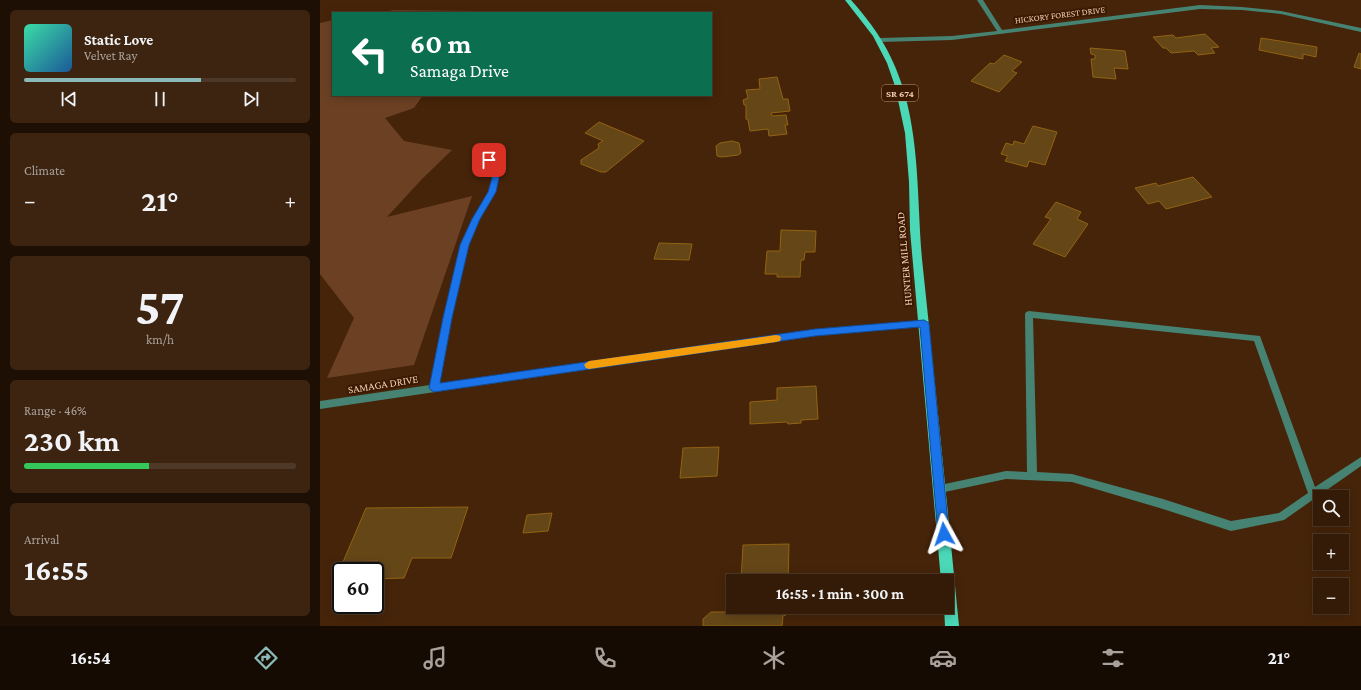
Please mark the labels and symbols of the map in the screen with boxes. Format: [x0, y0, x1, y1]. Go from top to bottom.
street label: HICKORY FOREST DRIVE [1014, 4, 1106, 26]
road number: SR 674 [882, 85, 918, 101]
pin [472, 143, 506, 177]
street label: HUNTER MILL ROAD [894, 212, 914, 306]
street label: SAMAGA DRIVE [347, 373, 419, 395]
position arrow [923, 513, 965, 555]
speed limit sign: 60 [332, 562, 384, 614]

